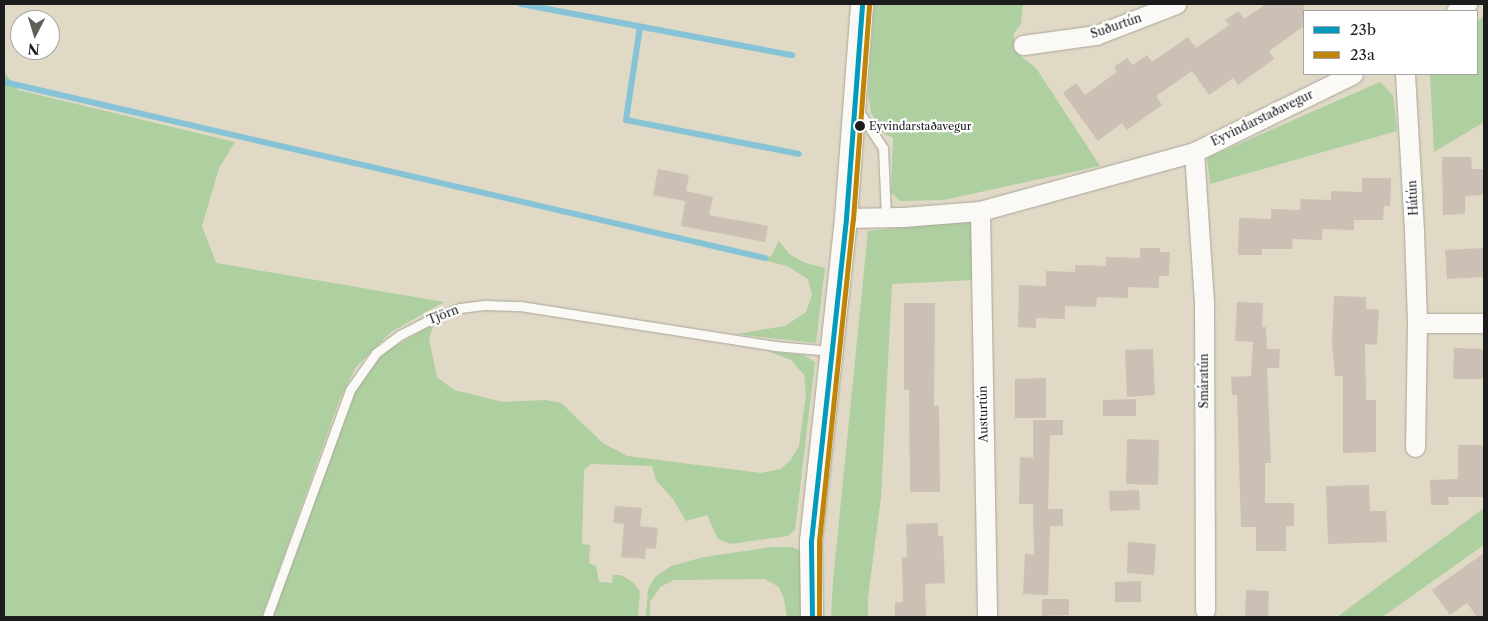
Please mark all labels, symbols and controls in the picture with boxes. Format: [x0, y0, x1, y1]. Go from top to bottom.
north arrow [10, 10, 60, 60]
legend [1303, 10, 1478, 75]
street label: Suðurtún [1089, 11, 1143, 41]
text: 23b [1350, 20, 1376, 39]
text: N [27, 39, 41, 58]
text: 23a [1350, 45, 1375, 64]
street label: Eyvindarstaðavegur [1209, 87, 1315, 149]
place label: Eyvindarstaðavegur [869, 119, 971, 133]
marker: Eyvindarstaðavegur [855, 121, 865, 131]
street label: Hátún [1405, 180, 1421, 216]
street label: Tjörn [425, 303, 461, 327]
street label: Smáratún [1197, 354, 1211, 408]
street label: Austurtún [975, 385, 991, 443]

